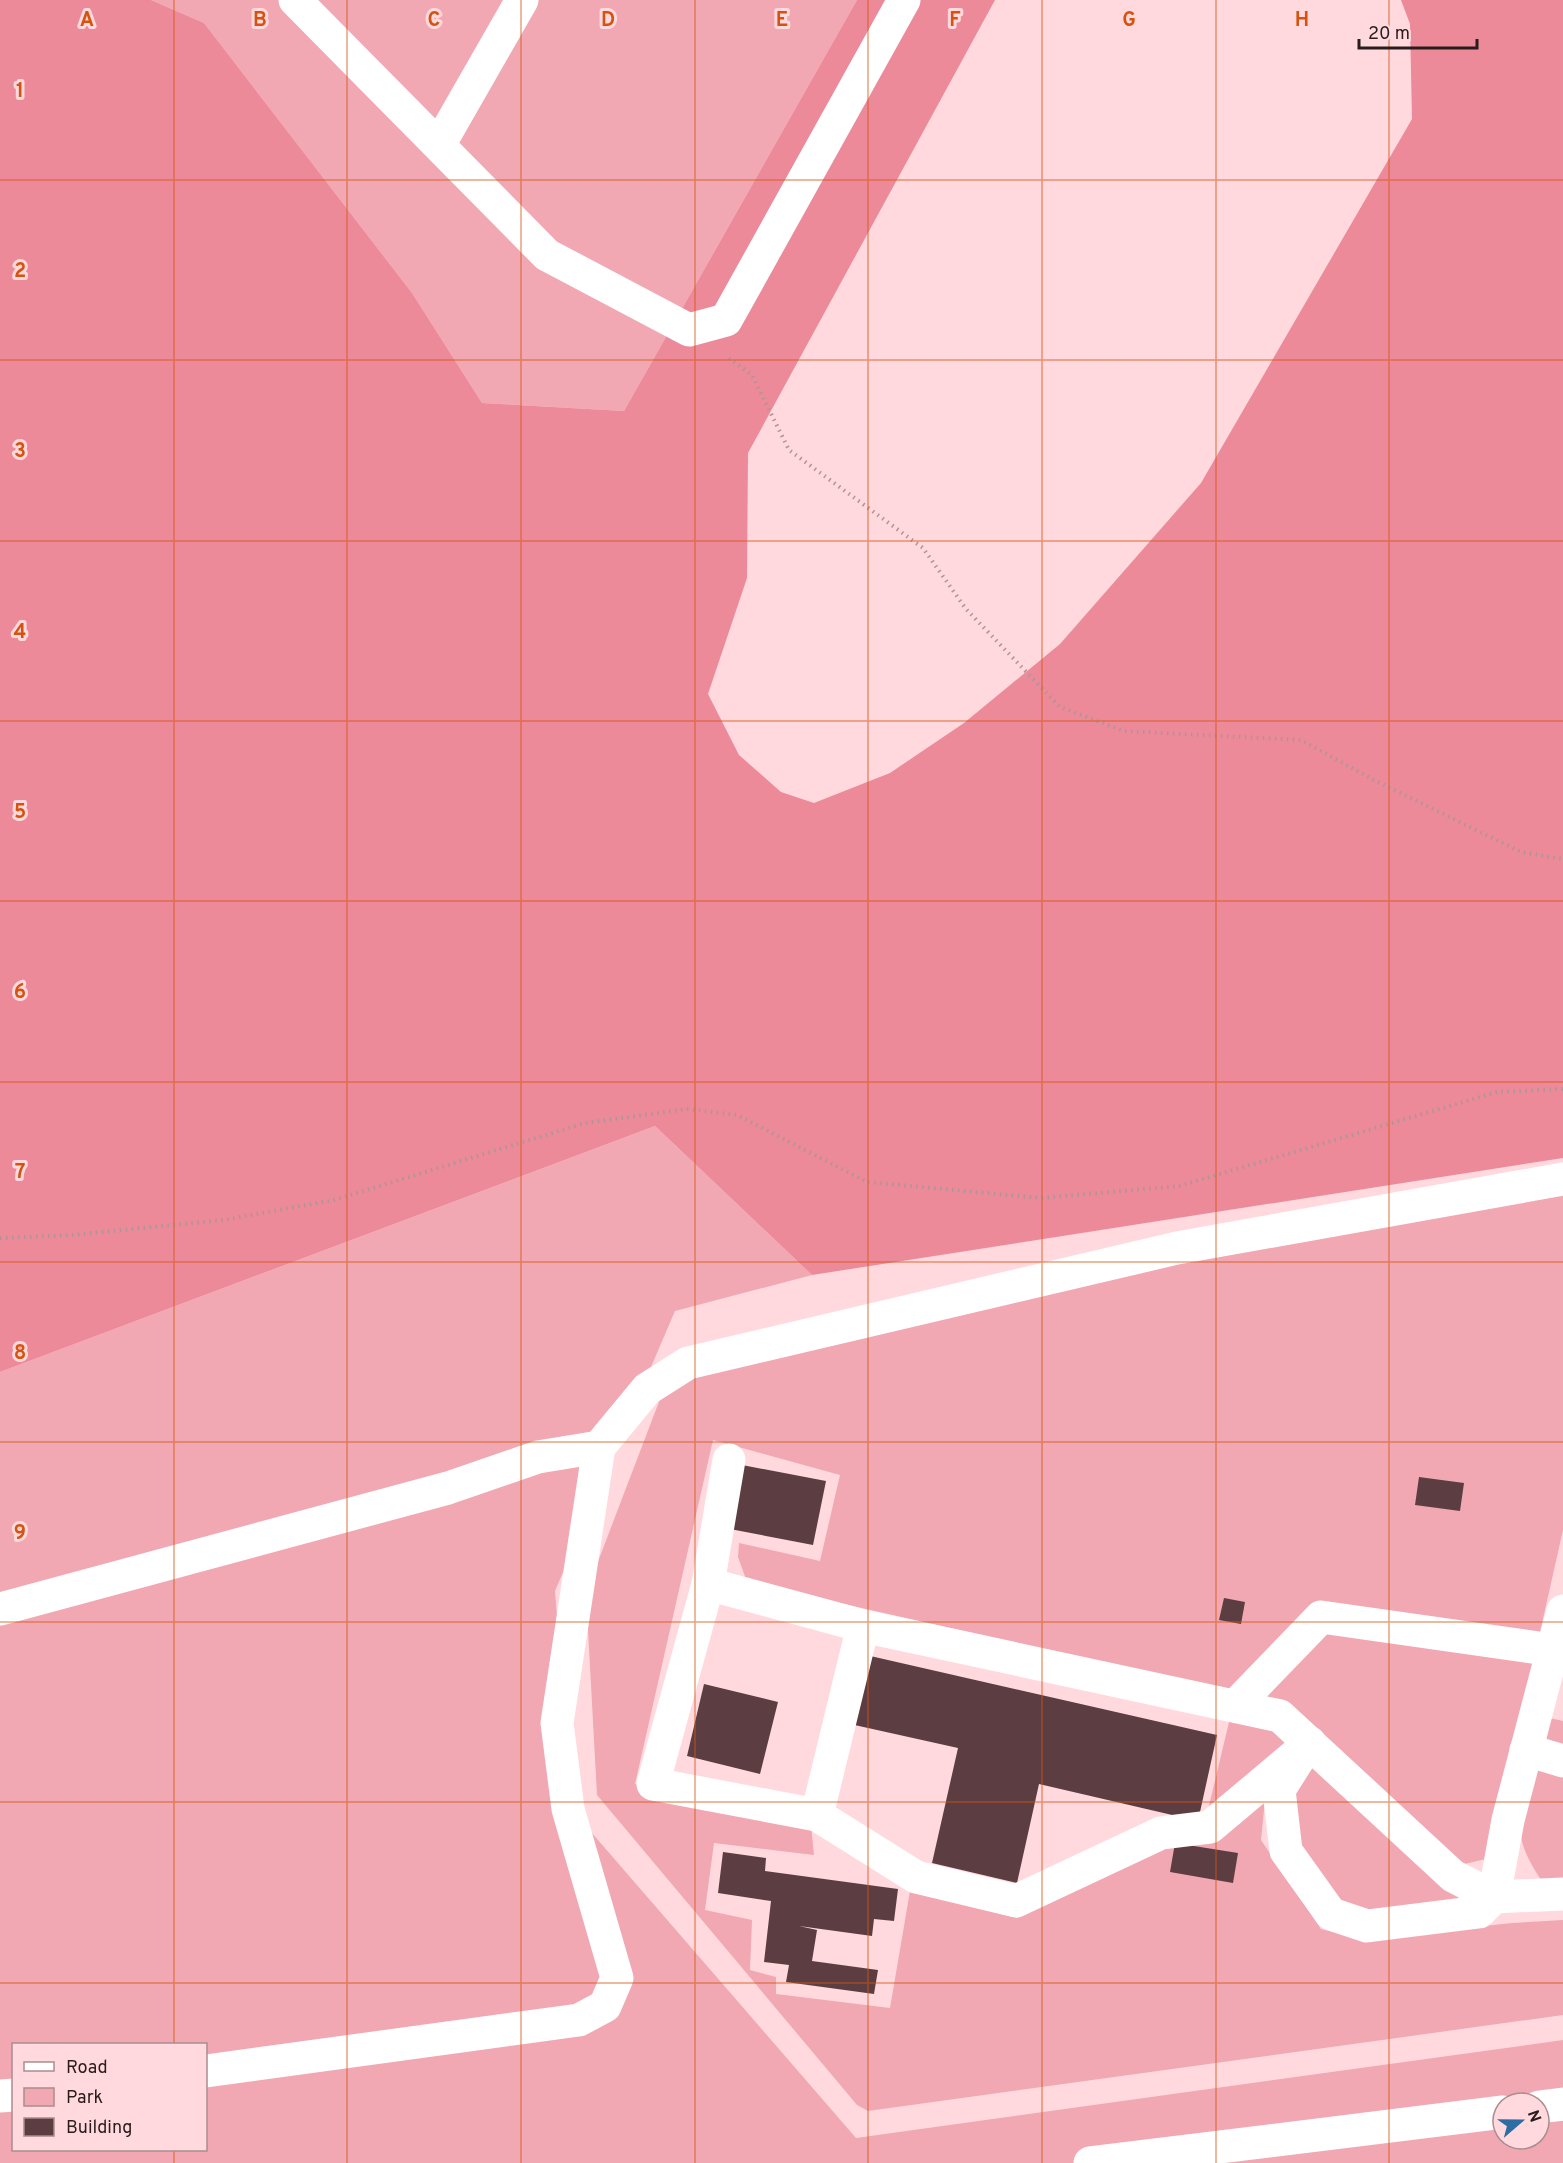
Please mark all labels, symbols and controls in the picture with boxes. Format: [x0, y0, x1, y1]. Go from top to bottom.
text: A [80, 8, 94, 34]
text: B [253, 8, 267, 34]
text: C [428, 8, 440, 34]
text: D [601, 8, 615, 34]
text: E [776, 8, 788, 34]
text: F [949, 8, 961, 34]
text: G [1122, 8, 1136, 34]
text: H [1295, 8, 1309, 34]
scale bar [1359, 12, 1478, 50]
text: 20 m [1368, 23, 1410, 46]
text: 1 [16, 79, 24, 105]
text: 2 [14, 259, 26, 285]
text: 3 [14, 439, 26, 465]
text: 4 [14, 620, 26, 646]
text: 5 [14, 800, 26, 826]
text: 6 [14, 980, 26, 1006]
text: 7 [15, 1160, 25, 1186]
text: 8 [14, 1341, 26, 1367]
text: 9 [14, 1521, 26, 1547]
legend [12, 2043, 207, 2151]
text: Road [66, 2057, 108, 2080]
text: Park [66, 2087, 103, 2110]
north arrow [1491, 2091, 1551, 2151]
text: N [1522, 2108, 1545, 2125]
text: Building [66, 2117, 132, 2140]

